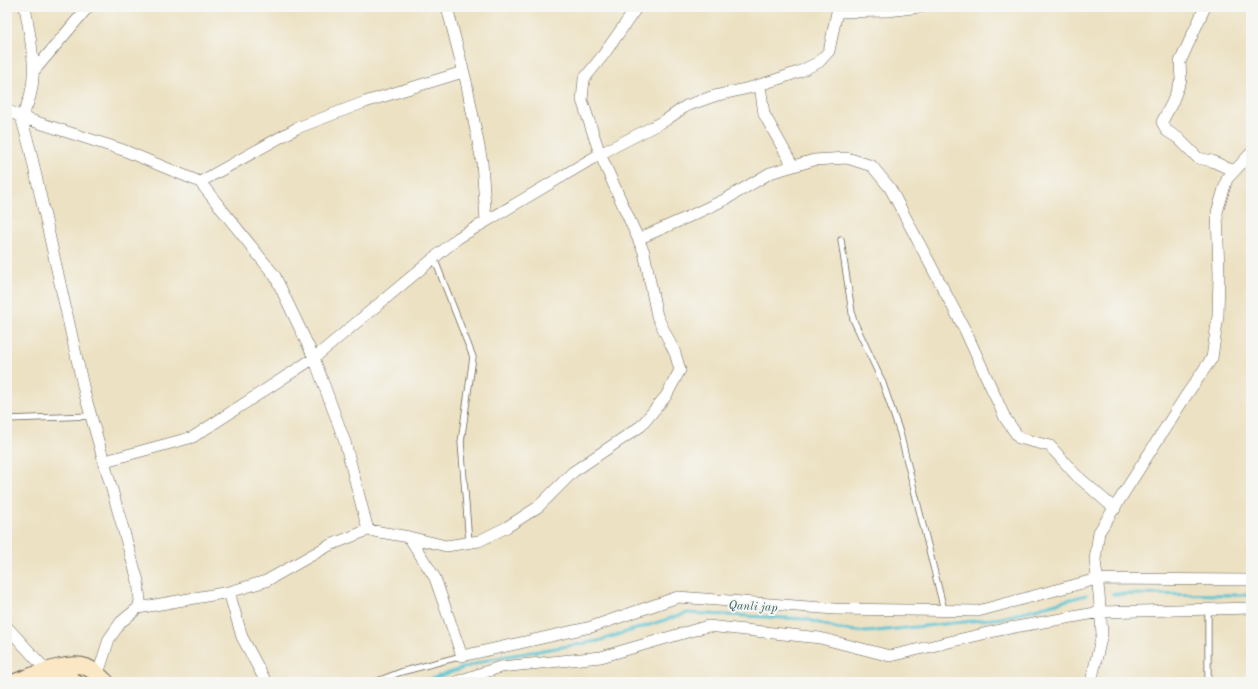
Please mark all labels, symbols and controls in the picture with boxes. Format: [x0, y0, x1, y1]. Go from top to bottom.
water label: Qanli jap [728, 600, 779, 614]

